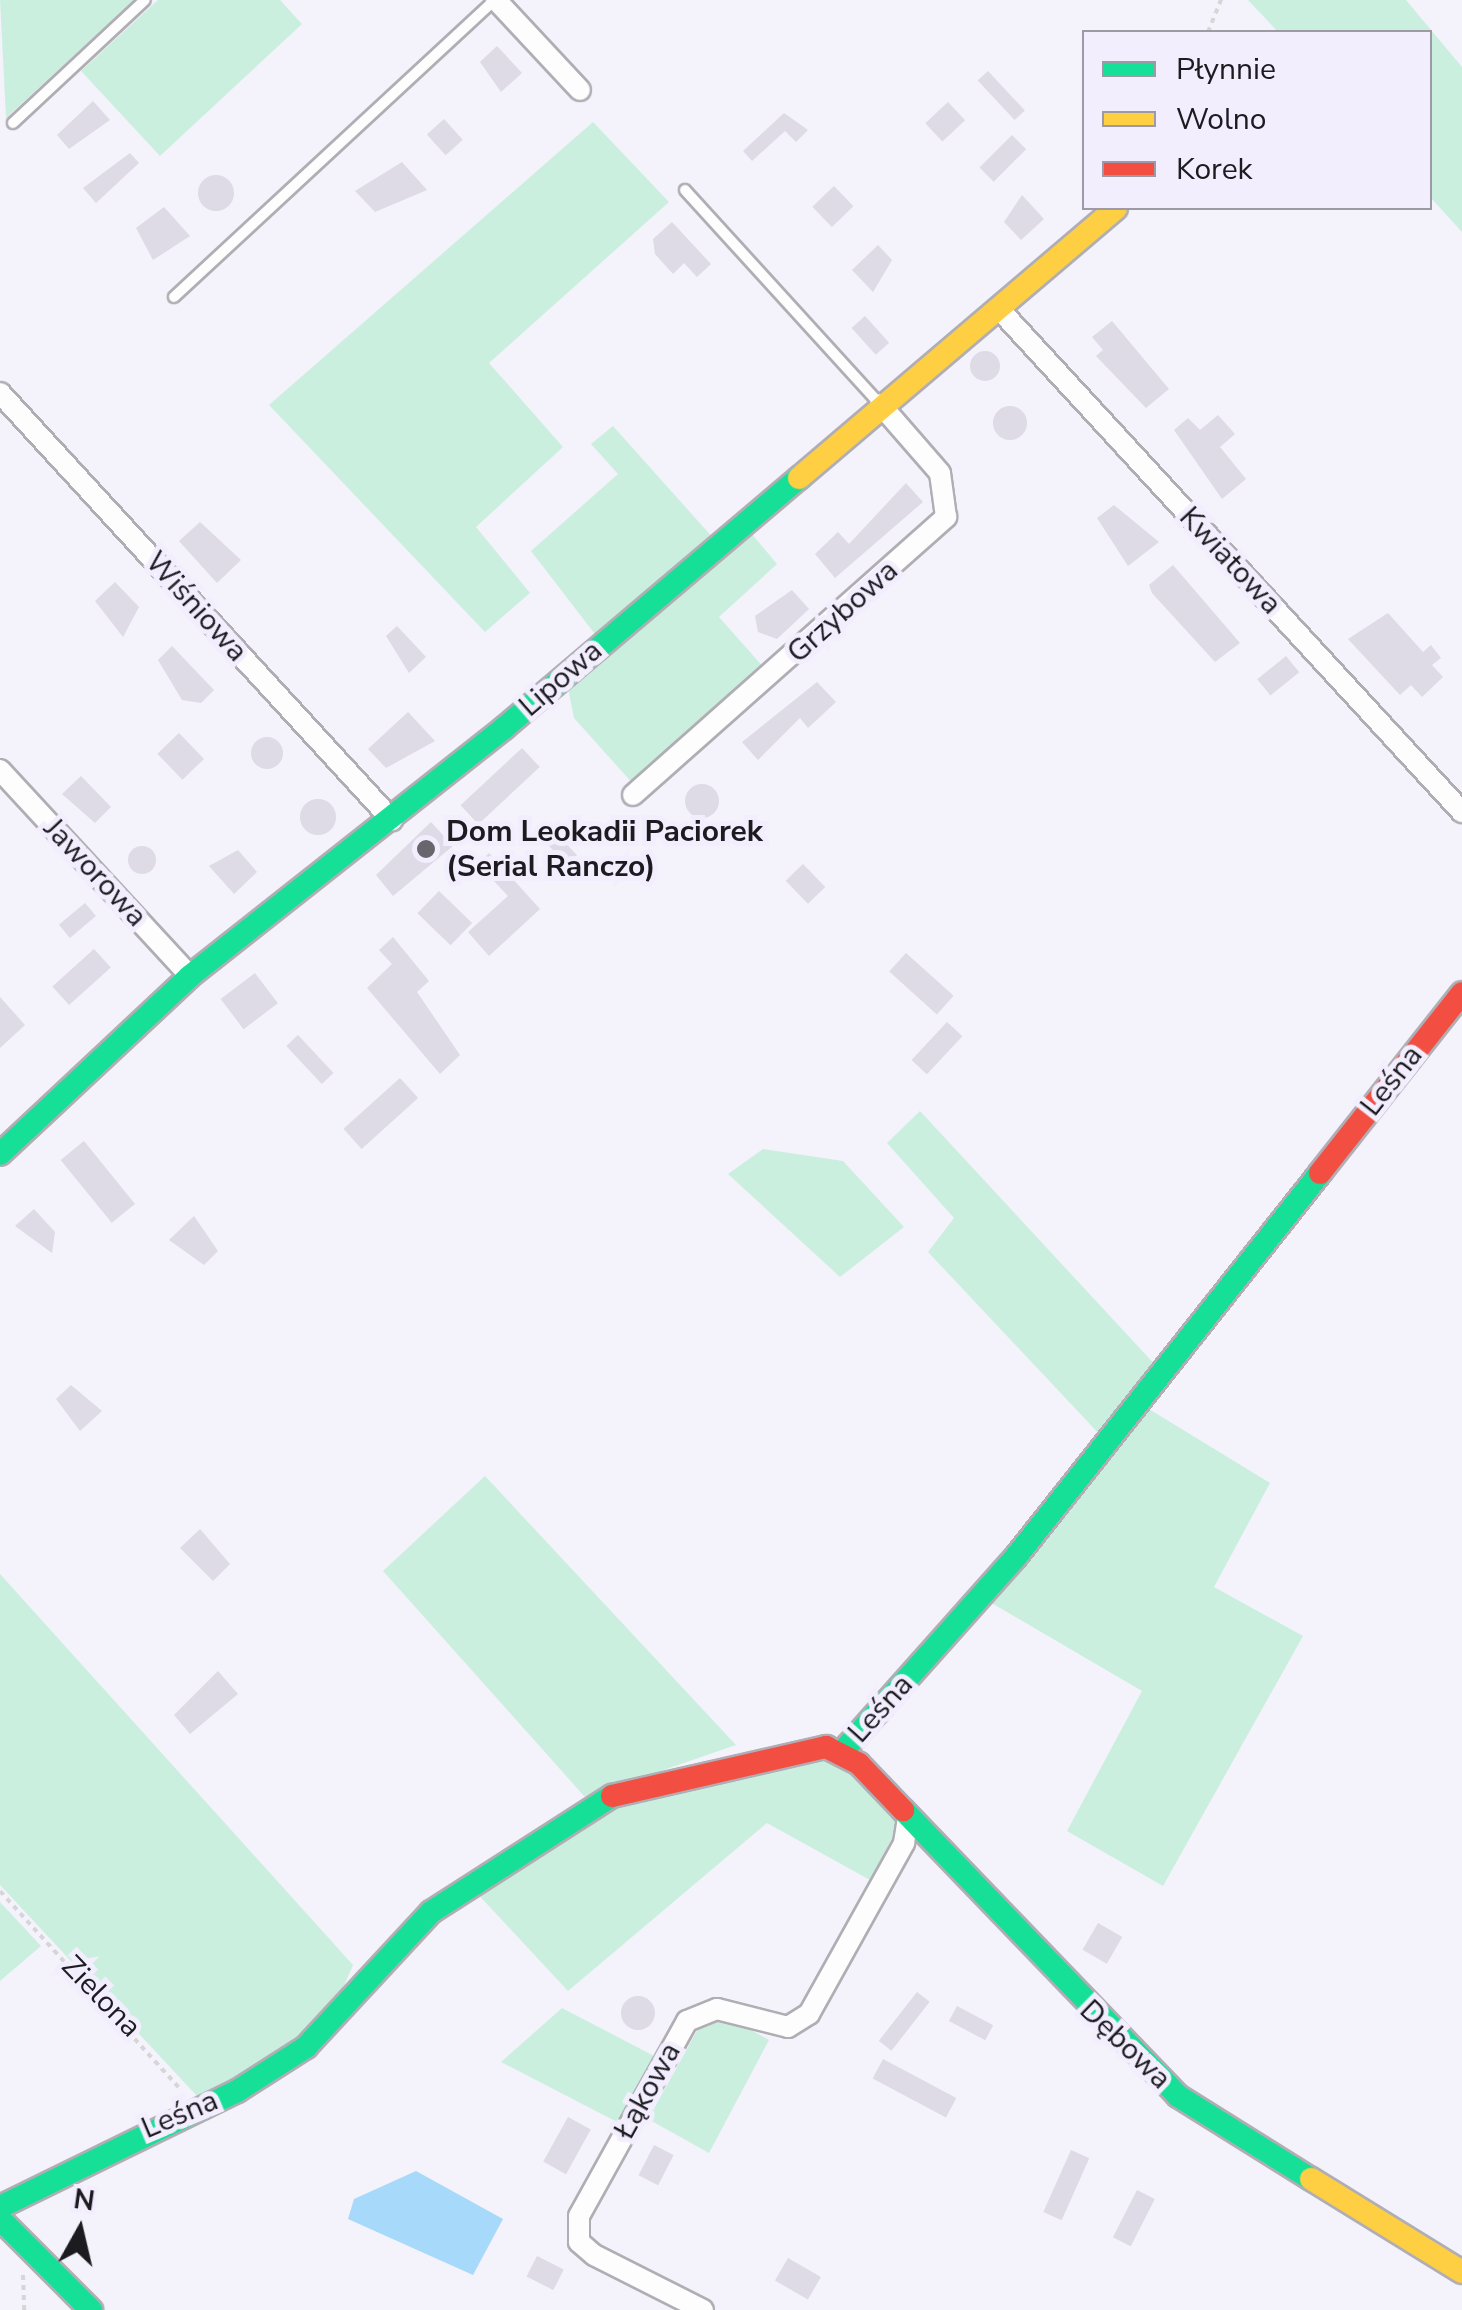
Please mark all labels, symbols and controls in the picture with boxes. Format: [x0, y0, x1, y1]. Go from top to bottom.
legend [1082, 30, 1432, 210]
text: Płynnie [1176, 49, 1276, 90]
text: Wolno [1176, 99, 1267, 140]
text: Korek [1176, 149, 1253, 190]
street label: Kwiatowa [1171, 500, 1289, 622]
street label: Wiśniowa [137, 545, 255, 669]
street label: Grzybowa [780, 553, 906, 671]
street label: Lipowa [512, 633, 610, 725]
street label: Jaworowa [36, 811, 154, 935]
place label: Dom Leokadii Paciorek (Serial Ranczo) [446, 814, 763, 884]
marker: Dom Leokadii Paciorek (Serial Ranczo) [415, 838, 437, 860]
street label: Leśna [1353, 1039, 1431, 1123]
street label: Leśna [841, 1667, 921, 1751]
street label: Zielona [54, 1949, 148, 2045]
street label: Dębowa [1072, 1993, 1178, 2097]
street label: Łąkowa [607, 2037, 689, 2145]
street label: Leśna [136, 2083, 224, 2147]
north arrow [30, 2180, 130, 2280]
text: N [71, 2180, 97, 2221]

